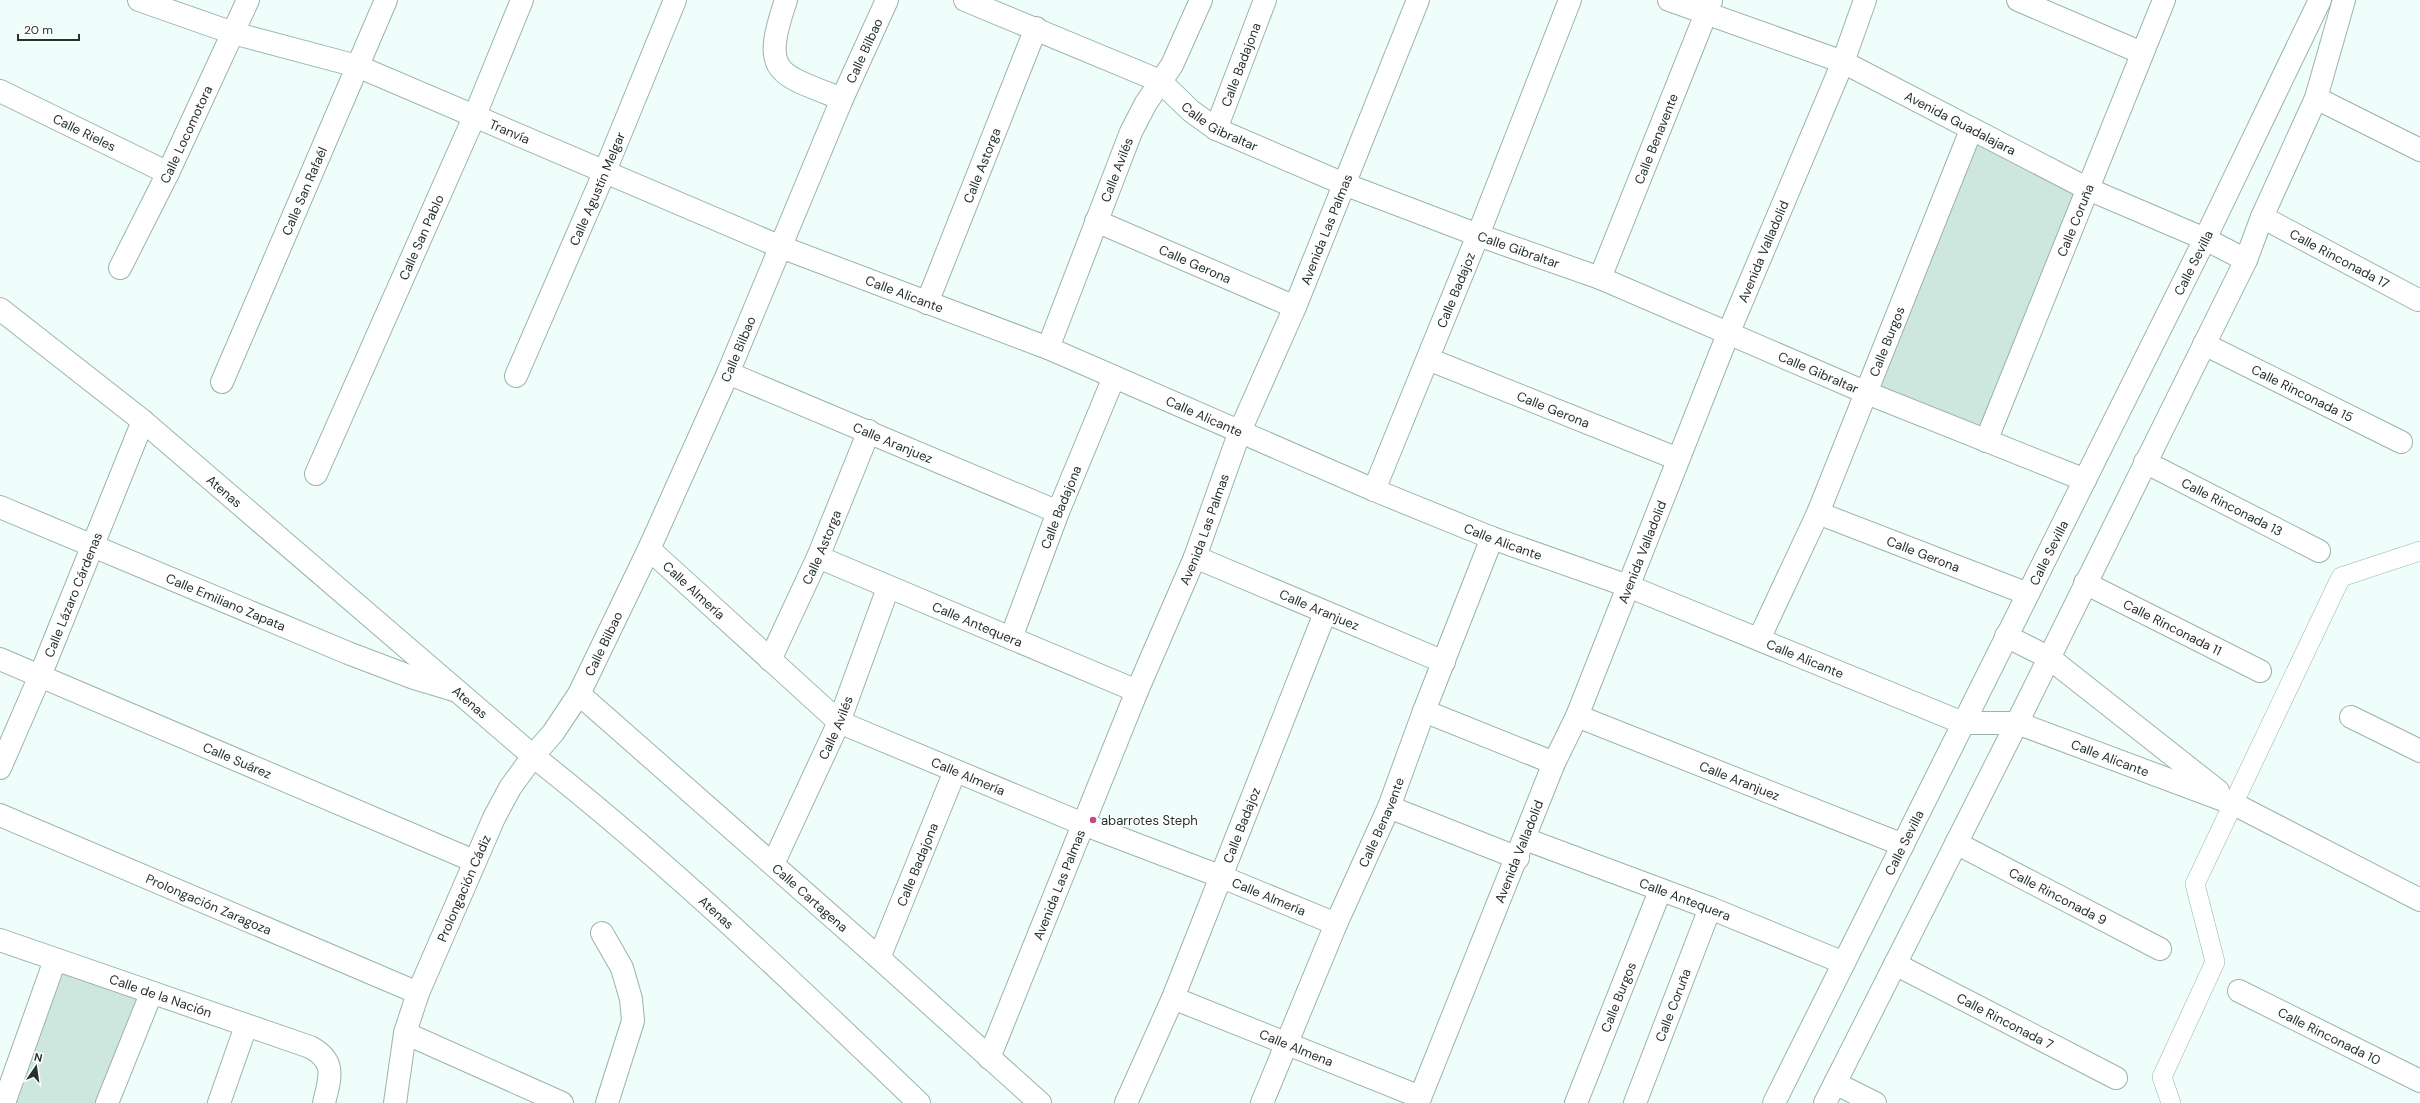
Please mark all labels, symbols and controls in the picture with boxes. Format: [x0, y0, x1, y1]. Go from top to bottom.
street label: Calle Bilbao [842, 15, 886, 86]
scale bar [18, 16, 79, 42]
street label: Calle Badajona [1217, 20, 1264, 109]
text: 20 m [24, 22, 53, 38]
street label: Calle Locomotora [156, 83, 216, 186]
street label: Avenida Guadalajara [1902, 87, 2019, 159]
street label: Calle Benavente [1630, 91, 1682, 187]
street label: Calle Gibraltar [1178, 98, 1261, 155]
street label: Calle Rieles [50, 110, 119, 155]
street label: Tranvía [487, 115, 533, 147]
street label: Calle Astorga [959, 125, 1004, 206]
street label: Calle Agustín Melgar [565, 129, 629, 248]
street label: Calle Avilés [1096, 135, 1137, 204]
street label: Calle San Rafaél [278, 144, 331, 238]
street label: Avenida Las Palmas [1296, 171, 1356, 287]
street label: Calle Coruña [2053, 181, 2097, 259]
street label: Calle San Pablo [395, 192, 447, 283]
street label: Avenida Valladolid [1734, 198, 1792, 305]
street label: Calle Rinconada 17 [2287, 225, 2393, 292]
street label: Calle Gibraltar [1475, 227, 1562, 272]
street label: Calle Sevilla [2170, 227, 2216, 298]
street label: Calle Gerona [1156, 241, 1234, 287]
street label: Calle Badajoz [1433, 250, 1479, 330]
street label: Calle Alicante [863, 271, 946, 316]
street label: Calle Burgos [1865, 304, 1908, 379]
street label: Calle Bilbao [717, 313, 759, 385]
street label: Calle Gibraltar [1776, 347, 1861, 397]
street label: Calle Rinconada 15 [2249, 360, 2356, 426]
street label: Calle Gerona [1514, 387, 1592, 431]
street label: Calle Alicante [1163, 392, 1245, 440]
street label: Calle Aranjuez [850, 418, 935, 467]
street label: Calle Badajona [1036, 463, 1085, 551]
street label: Atenas [203, 471, 246, 511]
street label: Avenida Las Palmas [1175, 471, 1233, 587]
street label: Calle Rinconada 13 [2179, 474, 2286, 540]
street label: Avenida Valladolid [1614, 498, 1670, 606]
street label: Calle Astorga [798, 507, 845, 587]
street label: Calle Sevilla [2025, 517, 2072, 588]
street label: Calle Alicante [1462, 519, 1544, 564]
street label: Calle Lázaro Cárdenas [40, 530, 106, 660]
street label: Calle Gerona [1884, 532, 1962, 575]
street label: Calle Almería [659, 557, 729, 623]
street label: Calle Emiliano Zapata [163, 569, 288, 634]
street label: Calle Aranjuez [1277, 585, 1362, 634]
street label: Calle Rinconada 11 [2121, 595, 2225, 659]
street label: Calle Antequera [930, 597, 1025, 651]
street label: Calle Bilbao [580, 608, 626, 679]
street label: Calle Alicante [1764, 635, 1846, 682]
street label: Atenas [449, 682, 491, 722]
street label: Calle Avilés [814, 693, 856, 762]
street label: Calle Alicante [2069, 735, 2152, 780]
street label: Calle Suárez [200, 738, 274, 782]
street label: Calle Almería [929, 753, 1008, 799]
street label: Calle Aranjuez [1697, 757, 1782, 804]
street label: Calle Benavente [1354, 775, 1408, 870]
street label: Calle Badajoz [1219, 785, 1264, 865]
street label: Avenida Valladolid [1490, 798, 1547, 905]
street label: Calle Sevilla [1881, 807, 1927, 878]
place label: abarrotes Steph [1101, 812, 1198, 829]
marker: abarrotes Steph [1088, 815, 1098, 825]
street label: Calle Badajona [892, 820, 942, 909]
street label: Avenida Las Palmas [1029, 827, 1089, 942]
street label: Prolongación Cádiz [433, 832, 494, 944]
street label: Calle Cartagena [769, 860, 852, 935]
street label: Calle Rinconada 9 [2006, 864, 2110, 928]
street label: Prolongación Zaragoza [143, 870, 274, 938]
street label: Calle Almería [1229, 874, 1308, 919]
street label: Calle Antequera [1637, 874, 1733, 924]
street label: Atenas [695, 892, 738, 932]
street label: Calle Burgos [1596, 959, 1640, 1035]
street label: Calle Coruña [1651, 966, 1694, 1044]
street label: Calle de la Nación [107, 970, 214, 1021]
street label: Calle Rinconada 7 [1954, 989, 2057, 1053]
street label: Calle Rinconada 10 [2275, 1003, 2384, 1069]
street label: Calle Almena [1257, 1025, 1336, 1070]
north arrow [16, 1047, 56, 1087]
text: N [33, 1050, 44, 1065]

